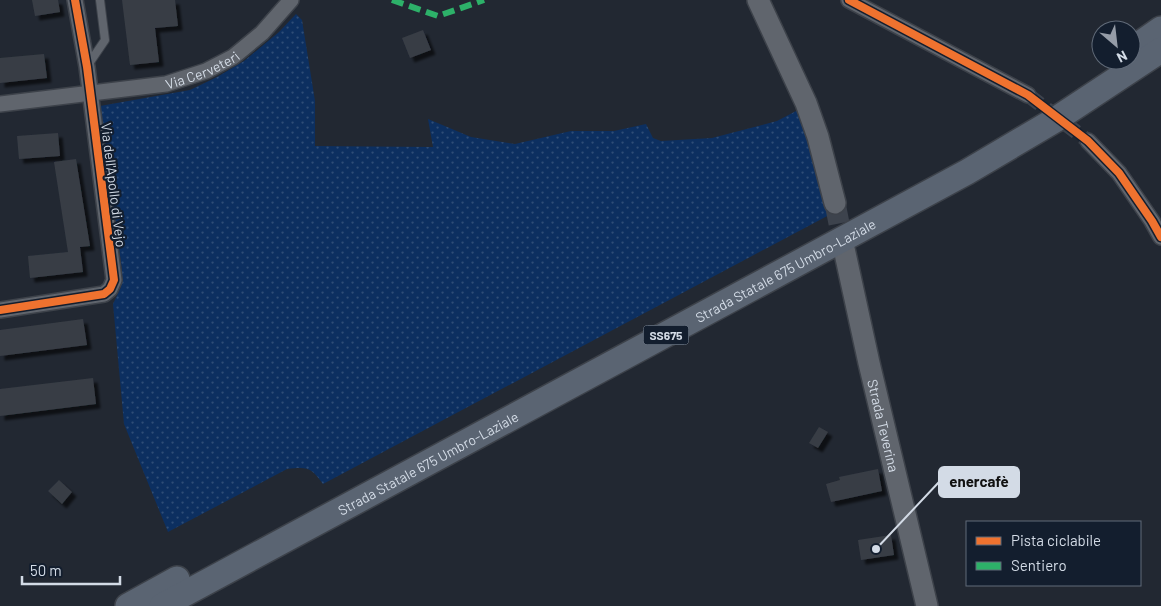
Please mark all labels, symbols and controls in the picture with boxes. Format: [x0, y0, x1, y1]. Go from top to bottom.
north arrow [1091, 20, 1141, 70]
street label: Via Cerveteri [163, 47, 243, 92]
text: N [1114, 47, 1130, 67]
street label: Via dell'Apollo di Vejo [98, 122, 130, 248]
street label: Strada Statale 675 Umbro-Laziale [692, 214, 878, 326]
road number: SS675 [644, 326, 688, 344]
street label: Strada Teverina [865, 377, 903, 473]
street label: Strada Statale 675 Umbro-Laziale [335, 407, 521, 518]
callout: enercafè [939, 467, 1019, 497]
text: enercafè [949, 472, 1009, 490]
legend [966, 521, 1141, 586]
text: Pista ciclabile [1011, 531, 1101, 549]
scale bar [22, 554, 120, 586]
text: Sentiero [1011, 556, 1067, 574]
text: 50 m [30, 561, 62, 579]

